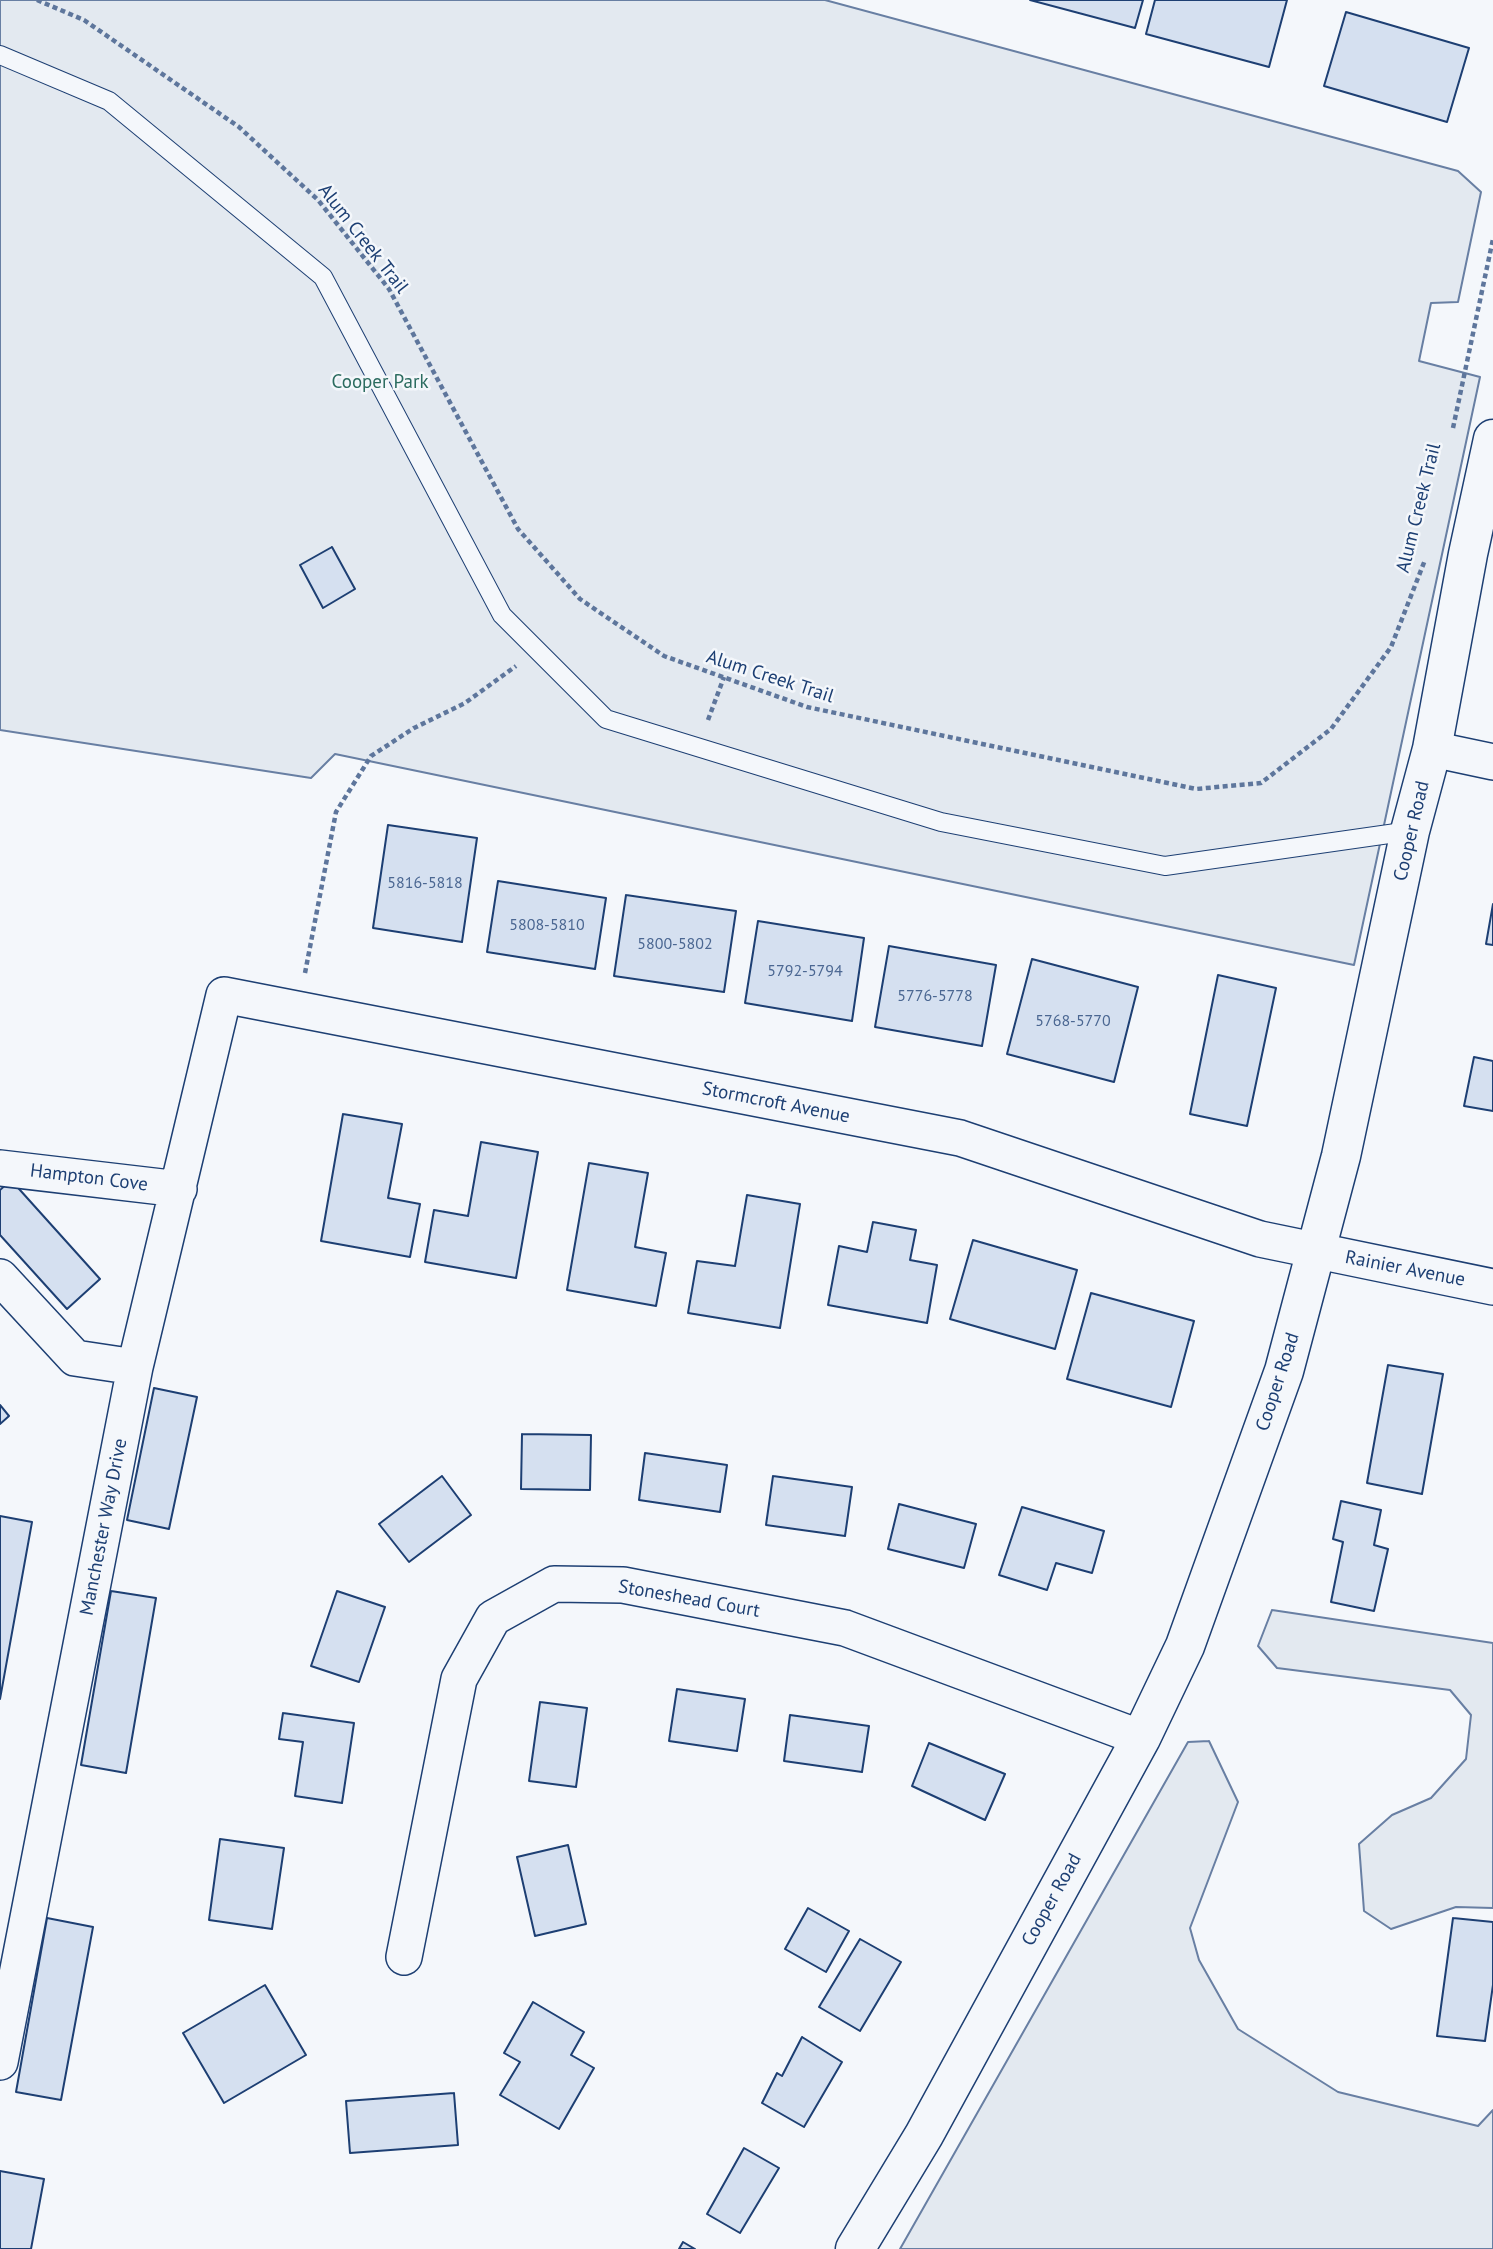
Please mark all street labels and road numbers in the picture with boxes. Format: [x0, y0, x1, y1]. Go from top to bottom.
street label: Alum Creek Trail [313, 180, 413, 298]
street label: Alum Creek Trail [1392, 441, 1446, 575]
street label: Alum Creek Trail [703, 646, 837, 708]
street label: Cooper Road [1389, 779, 1435, 883]
street label: Stormcroft Avenue [700, 1078, 852, 1128]
street label: Hampton Cove [29, 1159, 149, 1197]
street label: Rainier Avenue [1343, 1246, 1467, 1292]
street label: Cooper Road [1251, 1330, 1305, 1434]
street label: Manchester Way Drive [76, 1437, 132, 1617]
street label: Stoneshead Court [616, 1575, 762, 1623]
street label: Cooper Road [1017, 1850, 1087, 1950]

